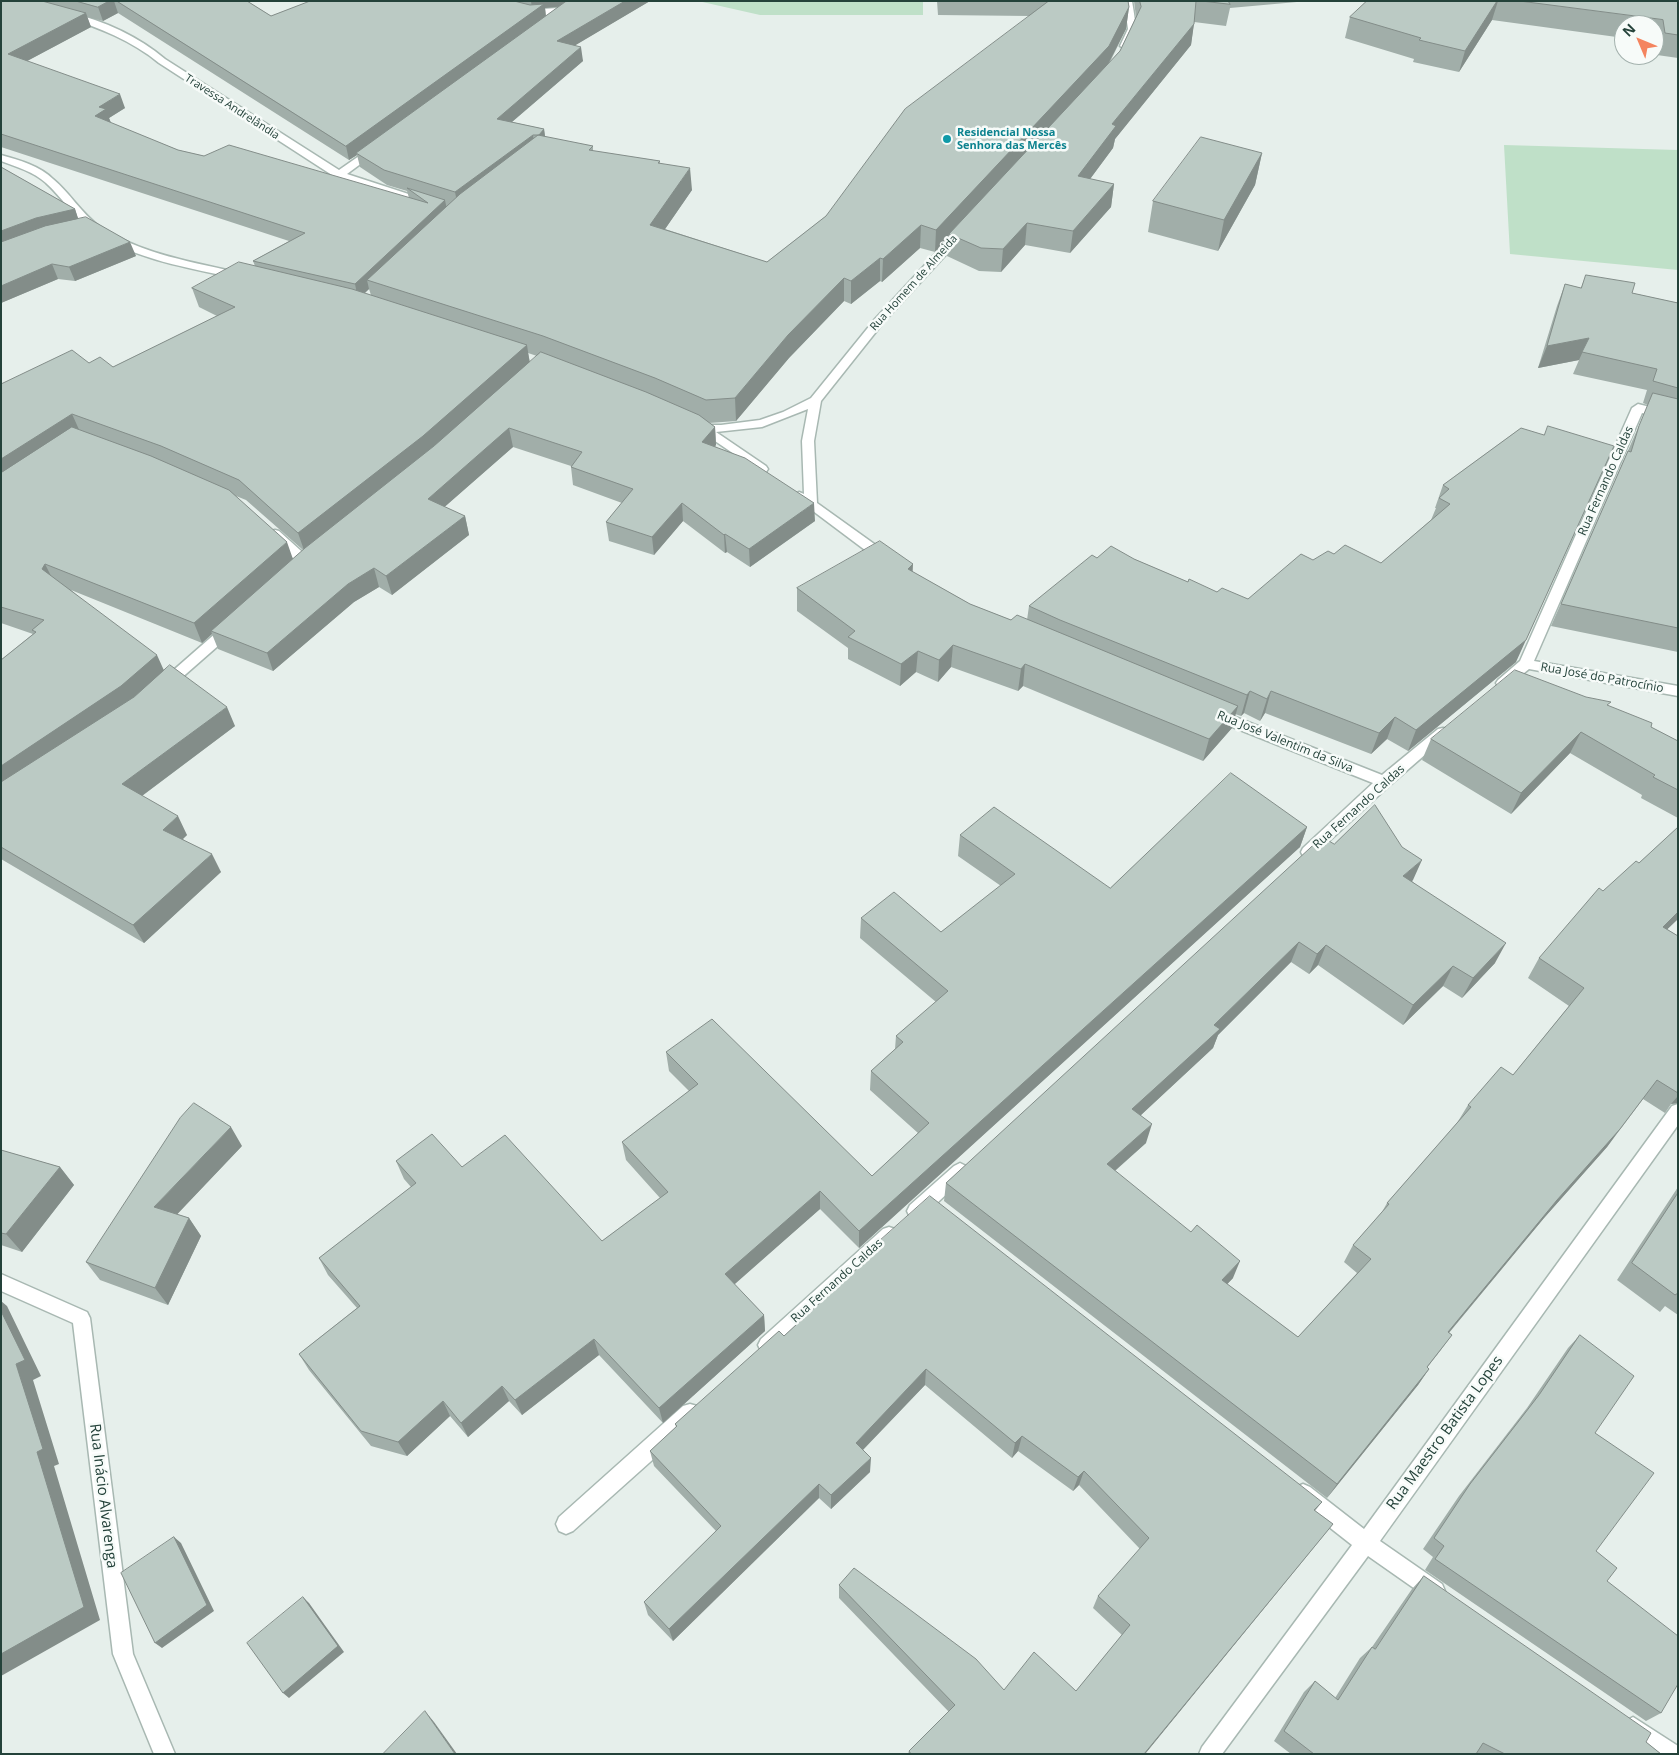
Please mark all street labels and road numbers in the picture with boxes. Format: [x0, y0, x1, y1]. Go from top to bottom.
street label: Travessa Andrelândia [182, 71, 282, 143]
street label: Rua Homem de Almeida [868, 232, 960, 334]
street label: Rua Fernando Caldas [1575, 424, 1637, 538]
street label: Rua José do Patrocínio [1539, 660, 1665, 696]
street label: Rua José Valentim da Silva [1215, 708, 1355, 776]
street label: Rua Fernando Caldas [1310, 762, 1408, 852]
street label: Rua Fernando Caldas [788, 1236, 886, 1326]
street label: Rua Maestro Batista Lopes [1383, 1352, 1507, 1514]
street label: Rua Inácio Alvarenga [85, 1423, 121, 1569]

